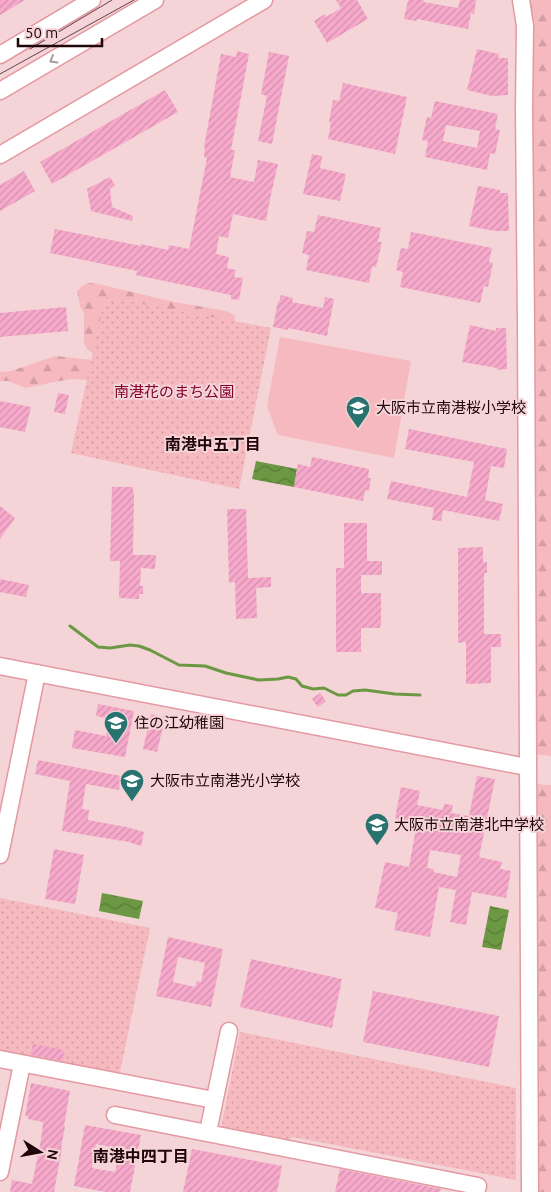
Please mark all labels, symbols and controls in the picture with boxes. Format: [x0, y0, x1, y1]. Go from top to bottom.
scale bar [18, 15, 101, 47]
text: 50 m [25, 24, 58, 41]
one-way arrow [49, 53, 58, 63]
park label: 南港花のまち公園 [114, 383, 234, 400]
school or university icon: 大阪市立南港桜小学校 [345, 395, 371, 429]
place label: 大阪市立南港桜小学校 [376, 399, 526, 416]
district label: 南港中五丁目 [165, 435, 261, 453]
school or university icon: 住の江幼稚園 [103, 710, 129, 744]
place label: 住の江幼稚園 [134, 714, 224, 731]
school or university icon: 大阪市立南港光小学校 [119, 768, 145, 802]
place label: 大阪市立南港光小学校 [150, 772, 300, 789]
school or university icon: 大阪市立南港北中学校 [364, 812, 390, 846]
place label: 大阪市立南港北中学校 [394, 816, 544, 833]
north arrow [15, 1127, 65, 1177]
district label: 南港中四丁目 [93, 1147, 189, 1165]
text: N [44, 1148, 62, 1161]

